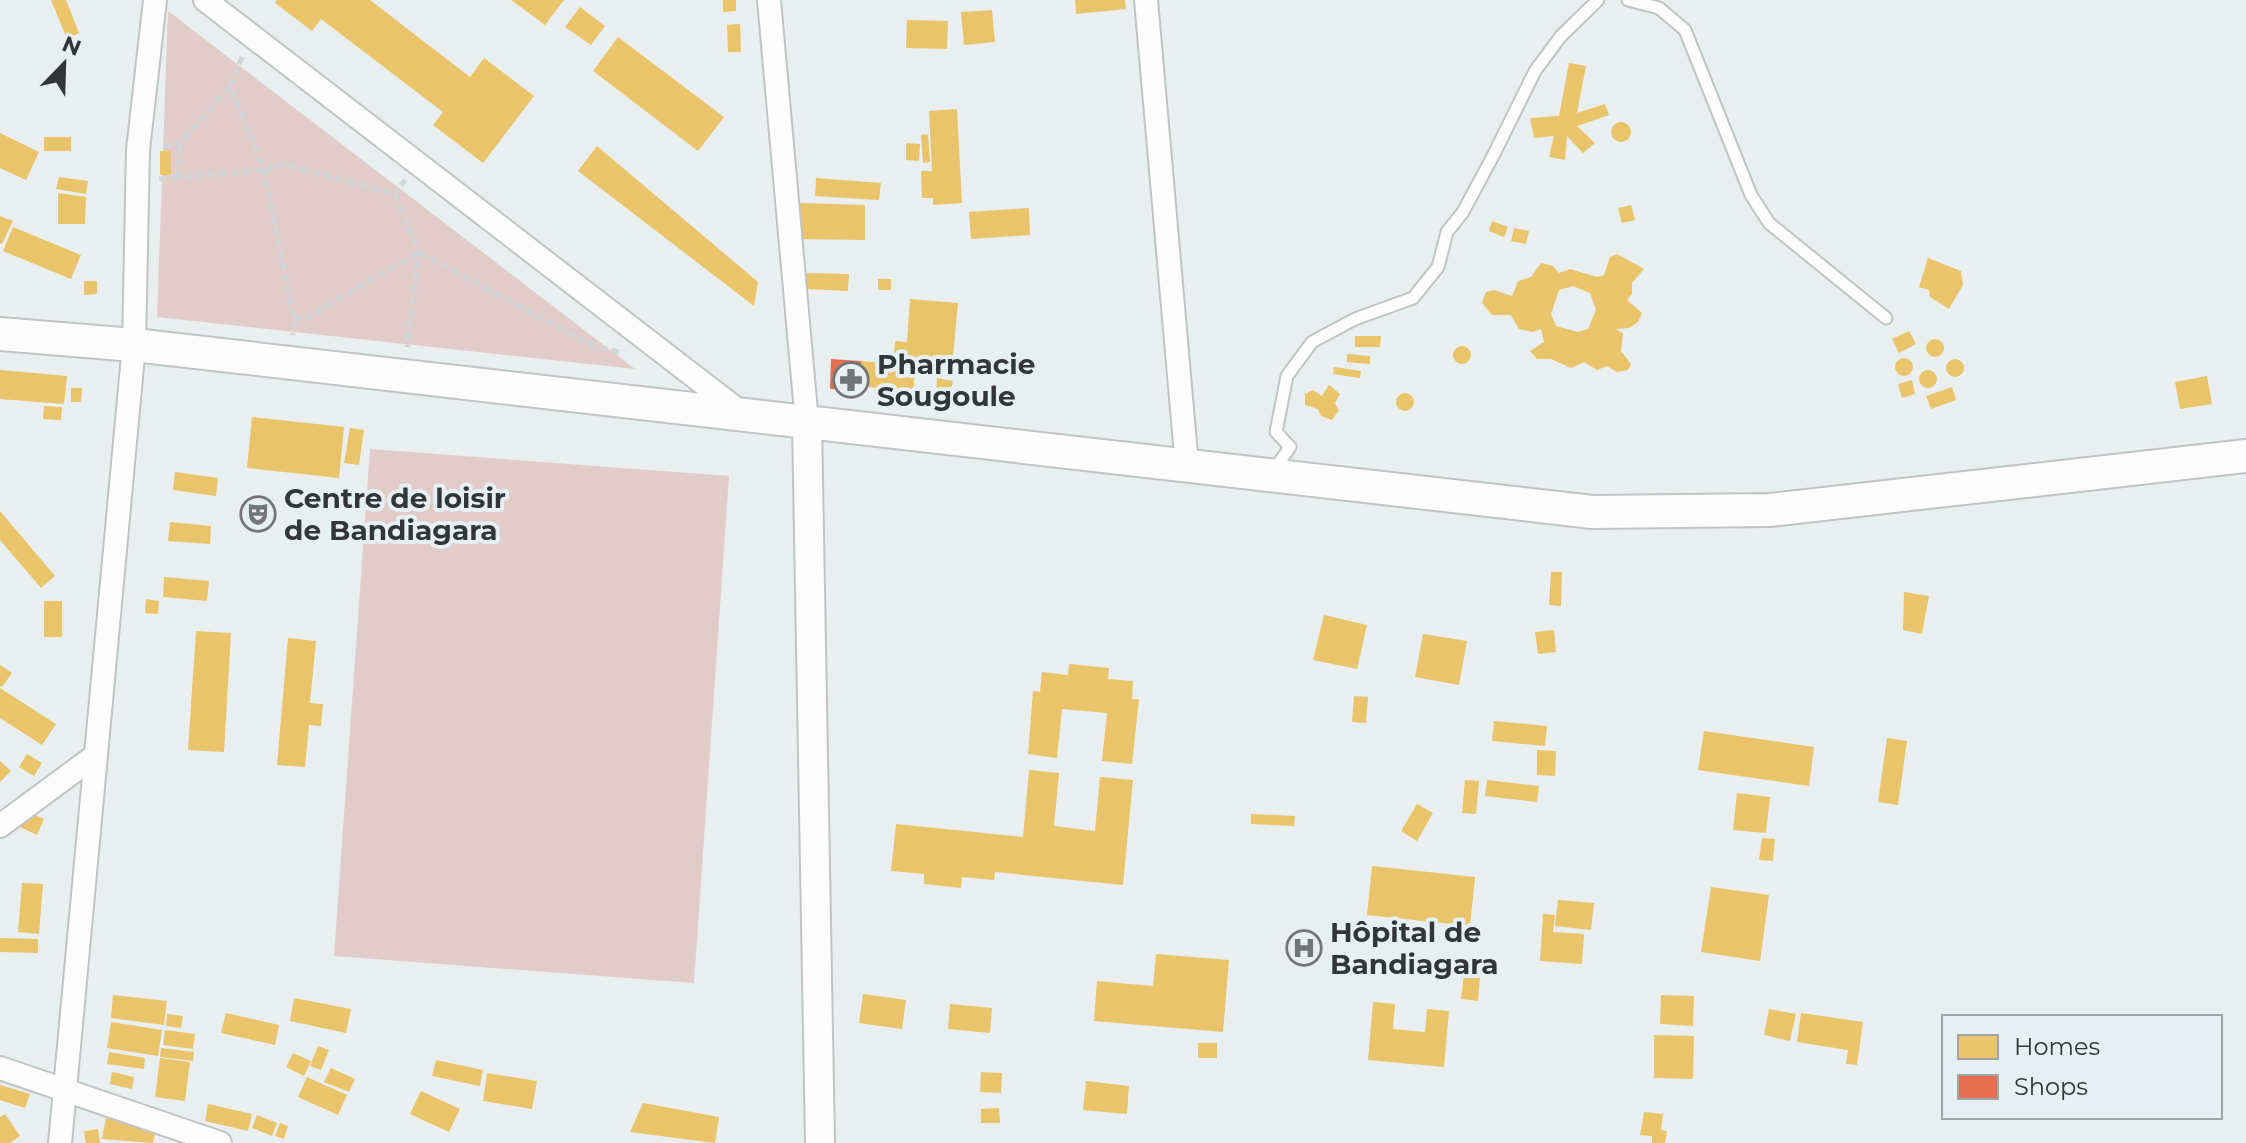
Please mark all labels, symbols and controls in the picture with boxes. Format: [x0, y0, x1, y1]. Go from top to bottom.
north arrow [24, 24, 104, 104]
text: N [58, 30, 85, 62]
place label: Pharmacie Sougoule [877, 347, 1035, 413]
pharmacy icon: Pharmacie Sougoule [832, 361, 870, 399]
place label: Centre de loisir de Bandiagara [284, 481, 506, 547]
theatre icon: Centre de loisir de Bandiagara [239, 495, 277, 533]
place label: Hôpital de Bandiagara [1330, 915, 1498, 981]
hospital icon: Hôpital de Bandiagara [1285, 929, 1323, 967]
legend [1942, 1015, 2222, 1119]
text: Homes [2014, 1032, 2100, 1061]
text: Shops [2014, 1072, 2088, 1101]

